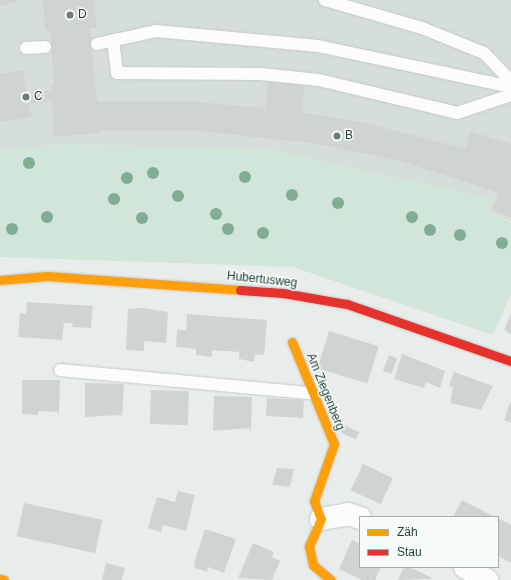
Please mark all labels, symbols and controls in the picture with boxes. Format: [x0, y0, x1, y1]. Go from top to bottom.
place label: D [78, 8, 87, 22]
marker: D [65, 10, 75, 20]
place label: C [34, 90, 43, 104]
marker: C [21, 92, 31, 102]
place label: B [345, 129, 353, 143]
marker: B [332, 131, 342, 141]
street label: Hubertusweg [226, 269, 298, 291]
street label: Am Ziegenberg [303, 351, 347, 433]
legend [359, 516, 499, 568]
text: Zäh [397, 525, 418, 539]
text: Stau [397, 545, 422, 559]

